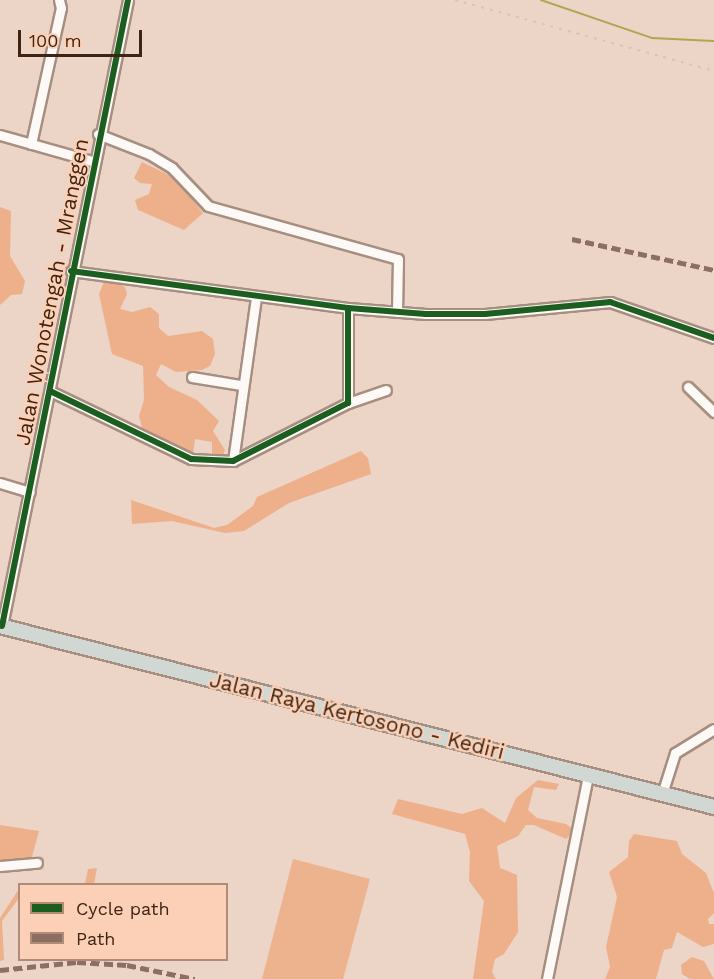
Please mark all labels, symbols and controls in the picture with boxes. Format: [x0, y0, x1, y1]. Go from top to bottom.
scale bar [21, 18, 146, 56]
text: 100 m [29, 30, 82, 51]
street label: Jalan Wonotengah - Mranggen [10, 136, 94, 448]
street label: Jalan Raya Kertosono - Kediri [207, 667, 507, 765]
legend [18, 883, 228, 961]
text: Cycle path [76, 898, 170, 919]
text: Path [76, 928, 116, 949]

